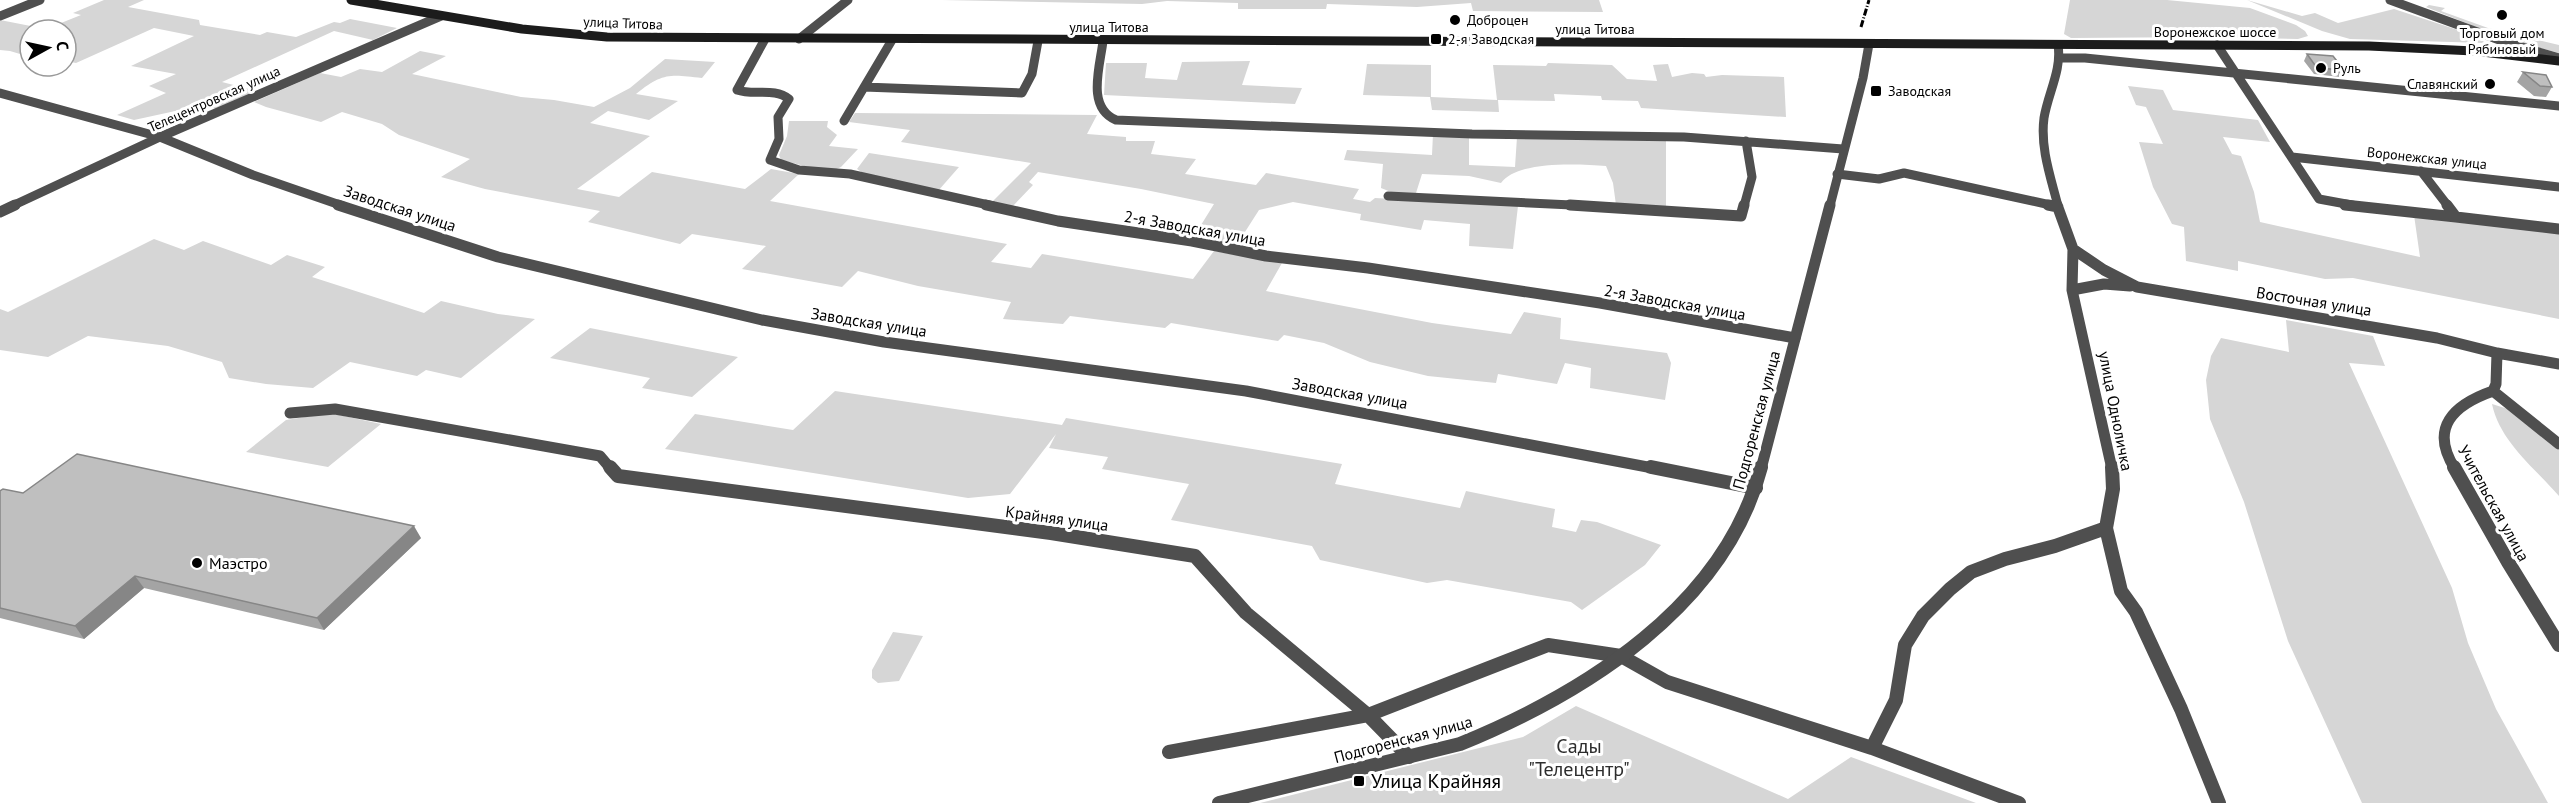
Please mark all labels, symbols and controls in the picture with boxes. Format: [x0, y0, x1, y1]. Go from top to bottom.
marker: Торговый дом Рябиновый [2495, 8, 2509, 22]
place label: Доброцен [1467, 11, 1528, 29]
street label: улица Титова [583, 13, 663, 33]
marker: Доброцен [1448, 13, 1462, 27]
north arrow [18, 18, 78, 78]
street label: улица Титова [1069, 18, 1149, 36]
street label: улица Титова [1555, 20, 1635, 38]
street label: Воронежское шоссе [2154, 23, 2276, 41]
place label: Торговый дом Рябиновый [2459, 24, 2545, 58]
place label: 2-я Заводская [1448, 30, 1534, 48]
marker: 2-я Заводская [1429, 32, 1443, 46]
text: С [52, 40, 73, 52]
place label: Руль [2333, 59, 2361, 77]
marker: Руль [2314, 61, 2328, 75]
street label: Телецентровская улица [145, 62, 283, 136]
place label: Славянский [2407, 75, 2478, 93]
marker: Славянский [2483, 77, 2497, 91]
place label: Заводская [1888, 82, 1951, 100]
marker: Заводская [1869, 84, 1883, 98]
street label: Воронежская улица [2366, 143, 2488, 173]
street label: Заводская улица [341, 180, 459, 236]
street label: 2-я Заводская улица [1123, 206, 1267, 250]
street label: 2-я Заводская улица [1603, 280, 1747, 324]
street label: Восточная улица [2255, 282, 2373, 320]
street label: Заводская улица [810, 303, 928, 341]
street label: Подгоренская улица [1728, 348, 1784, 492]
street label: улица Одноличка [2095, 349, 2137, 473]
street label: Заводская улица [1291, 373, 1409, 413]
street label: Учительская улица [2454, 441, 2534, 565]
street label: Крайняя улица [1004, 501, 1110, 535]
place label: Маэстро [209, 553, 268, 573]
marker: Маэстро [190, 556, 204, 570]
street label: Подгоренская улица [1331, 711, 1475, 767]
park label: Сады "Телецентр" [1528, 733, 1630, 782]
place label: Улица Крайняя [1371, 768, 1501, 794]
marker: Улица Крайняя [1352, 774, 1366, 788]

